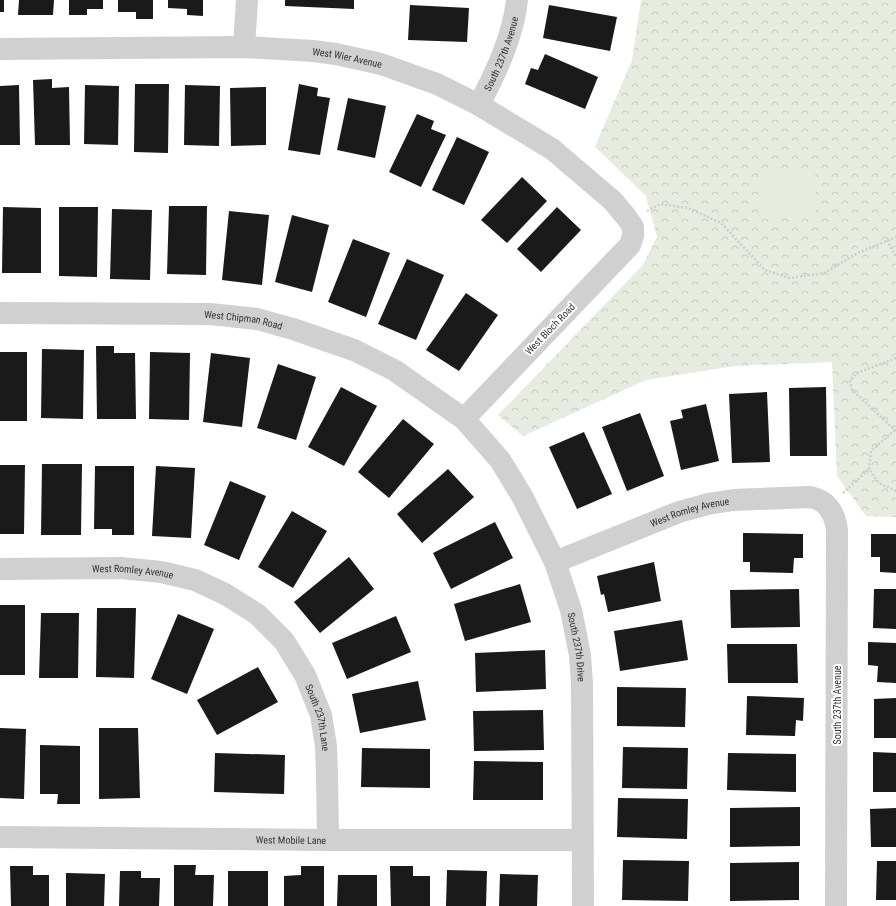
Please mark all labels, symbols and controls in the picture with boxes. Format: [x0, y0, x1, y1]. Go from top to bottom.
street label: South 237th Avenue [482, 15, 520, 93]
street label: West Wier Avenue [312, 45, 383, 70]
street label: West Bloch Road [523, 301, 577, 357]
street label: West Chipman Road [204, 308, 284, 331]
street label: West Romley Avenue [648, 495, 730, 529]
street label: West Romley Avenue [92, 562, 175, 580]
street label: South 237th Drive [566, 611, 587, 682]
street label: South 237th Avenue [832, 665, 843, 744]
street label: South 237th Lane [304, 683, 332, 751]
street label: West Mobile Lane [256, 834, 326, 845]

